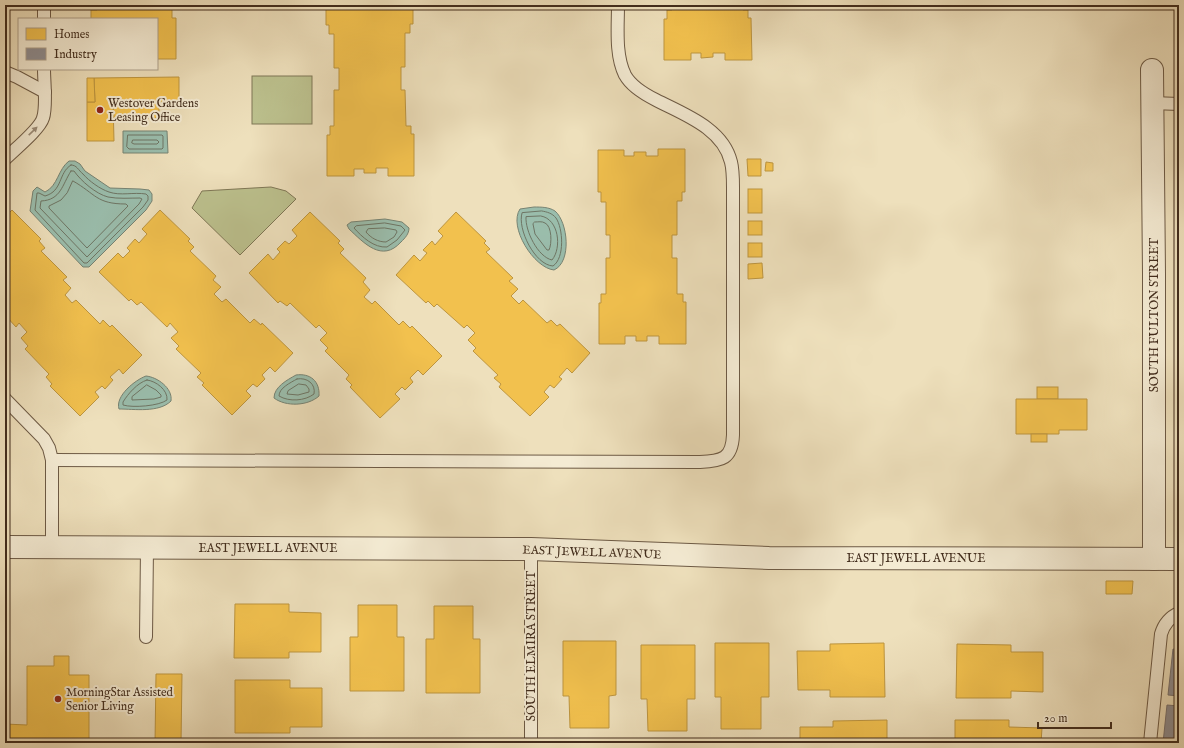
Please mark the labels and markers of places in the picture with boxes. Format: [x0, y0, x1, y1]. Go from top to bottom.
place label: Westover Gardens Leasing Office [108, 96, 198, 125]
marker: Westover Gardens Leasing Office [95, 105, 105, 115]
place label: MorningStar Assisted Senior Living [66, 685, 174, 714]
marker: MorningStar Assisted Senior Living [53, 694, 63, 704]

